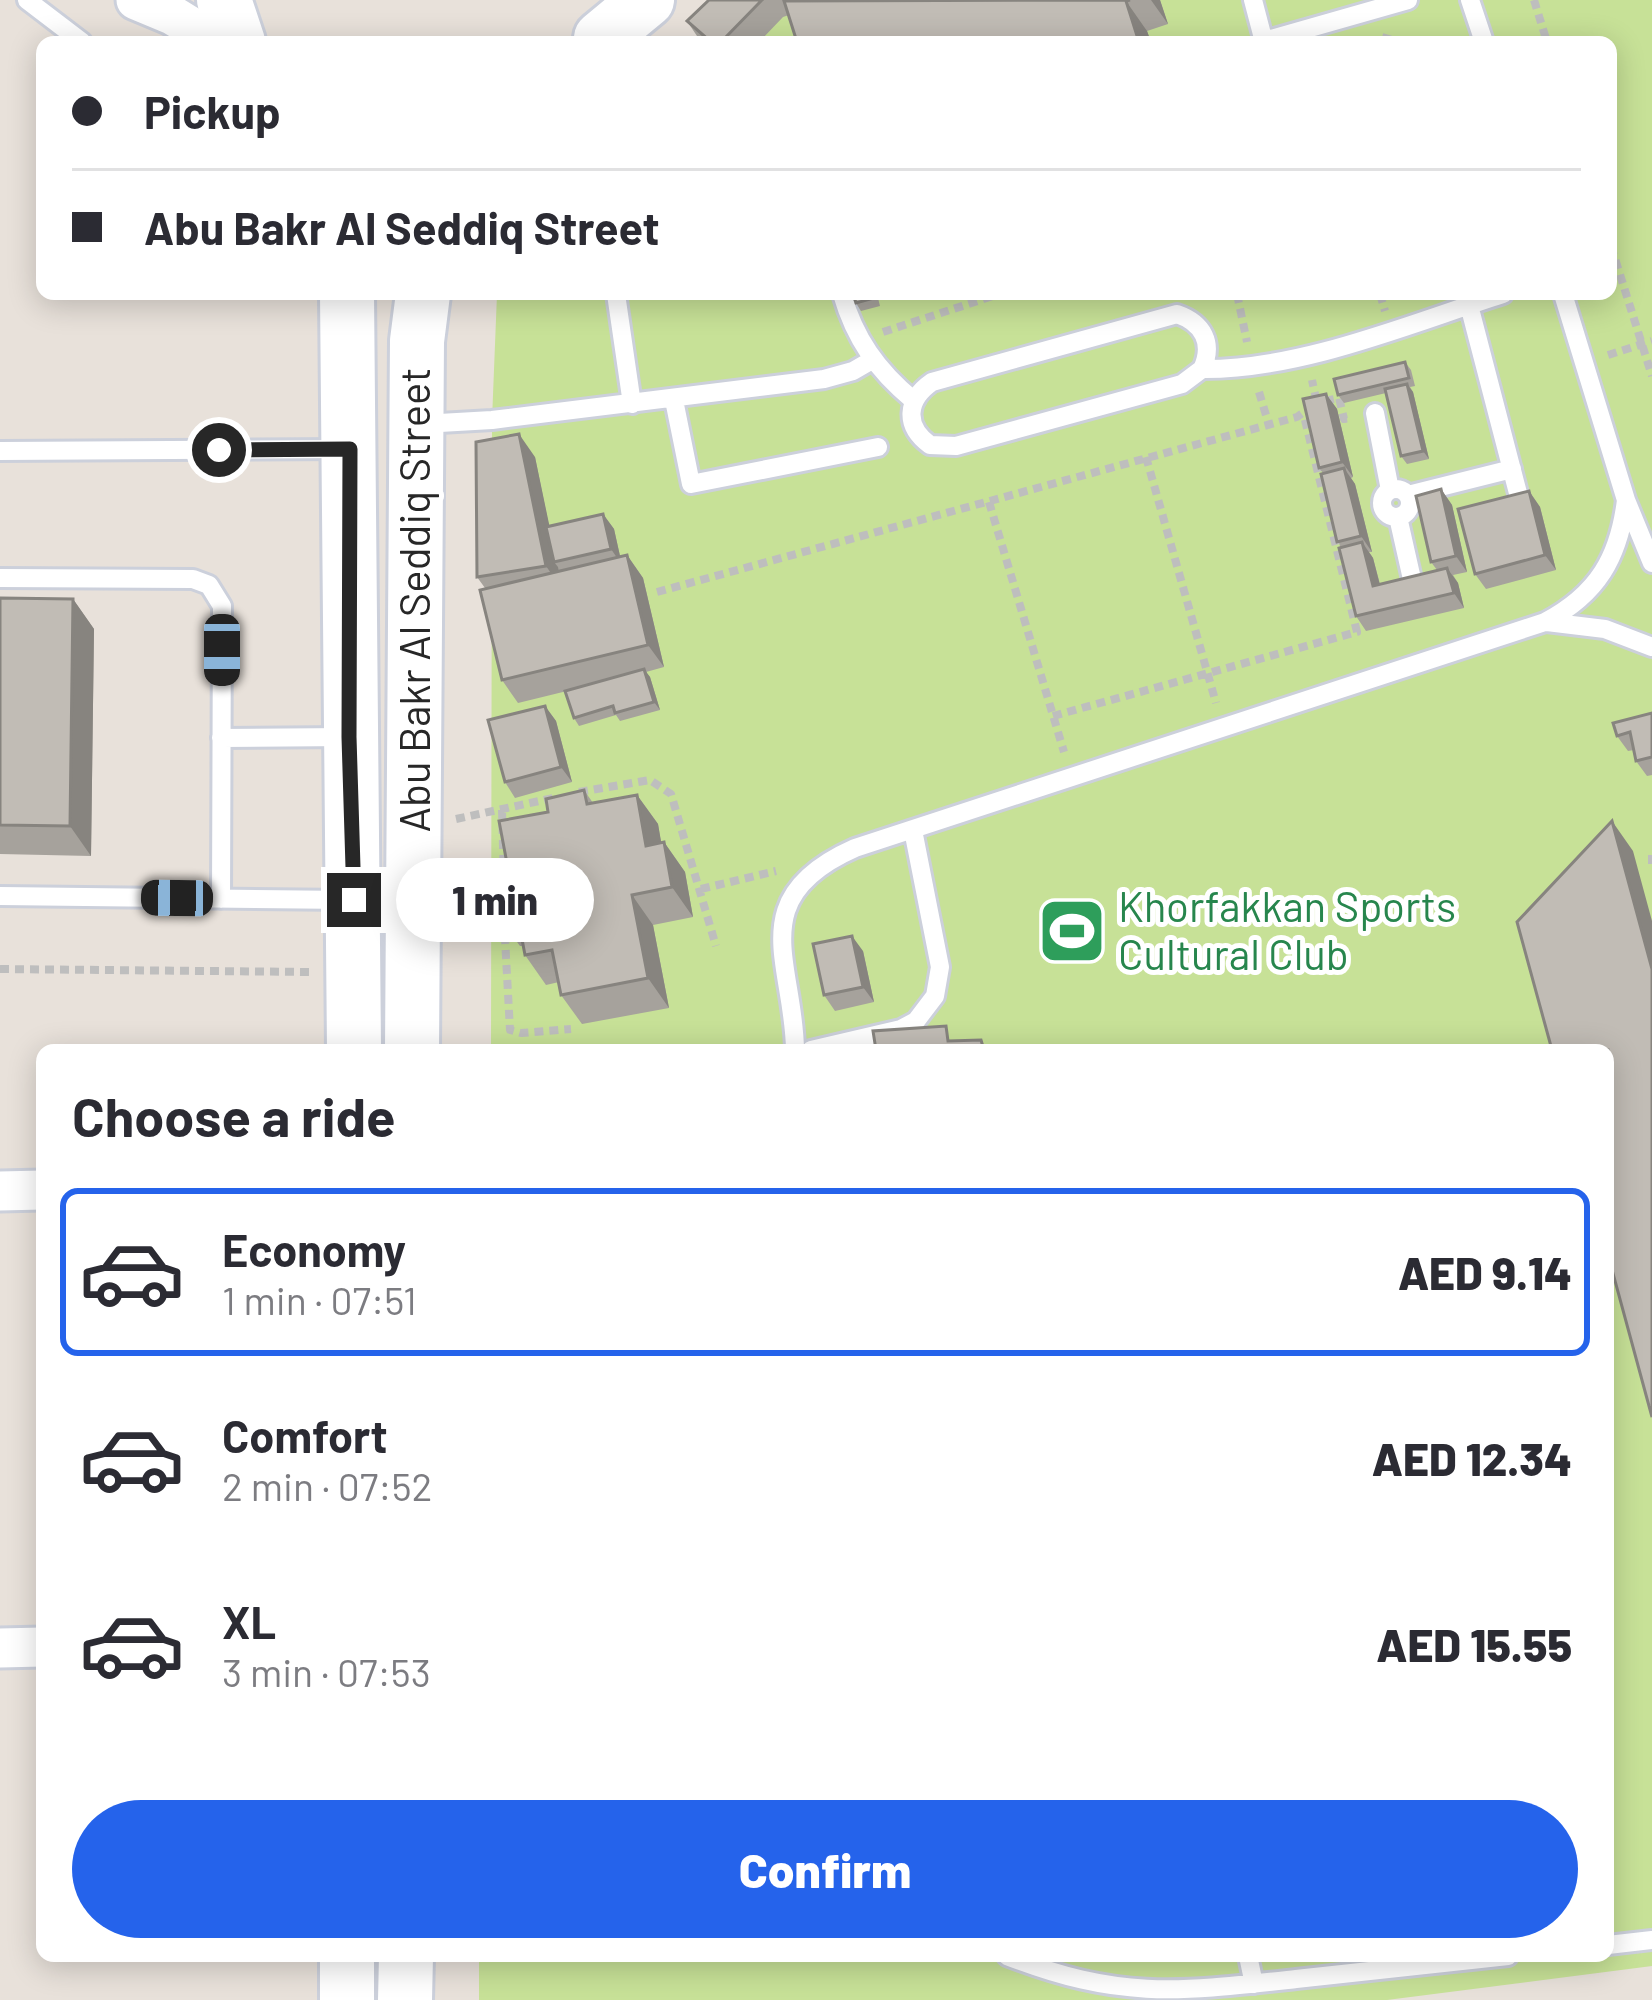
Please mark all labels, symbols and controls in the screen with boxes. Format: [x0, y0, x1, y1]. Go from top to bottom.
text: Pickup [144, 84, 281, 138]
text: Abu Bakr Al Seddiq Street [144, 200, 660, 254]
street label: Abu Bakr Al Seddiq Street [388, 368, 439, 832]
route start [192, 423, 246, 477]
car [204, 614, 240, 686]
callout: 1 min [396, 858, 594, 942]
route end [327, 873, 381, 927]
text: 1 min [452, 876, 538, 923]
car [141, 879, 213, 917]
place label: Khorfakkan Sports Cultural Club [1118, 880, 1456, 978]
sports icon: Khorfakkan Sports Cultural Club [1037, 896, 1107, 966]
text: Choose a ride [72, 1083, 396, 1148]
icon: car [78, 1218, 186, 1326]
text: Economy [222, 1222, 406, 1276]
text: AED 9.14 [1398, 1245, 1572, 1299]
text: 1 min · 07:51 [222, 1276, 417, 1323]
icon: car [78, 1404, 186, 1512]
text: Comfort [222, 1408, 388, 1462]
text: AED 12.34 [1372, 1431, 1572, 1485]
text: 2 min · 07:52 [222, 1462, 432, 1509]
icon: car [78, 1590, 186, 1698]
text: XL [222, 1594, 276, 1648]
text: AED 15.55 [1376, 1617, 1572, 1671]
text: 3 min · 07:53 [222, 1648, 431, 1695]
button: Confirm [72, 1800, 1578, 1938]

